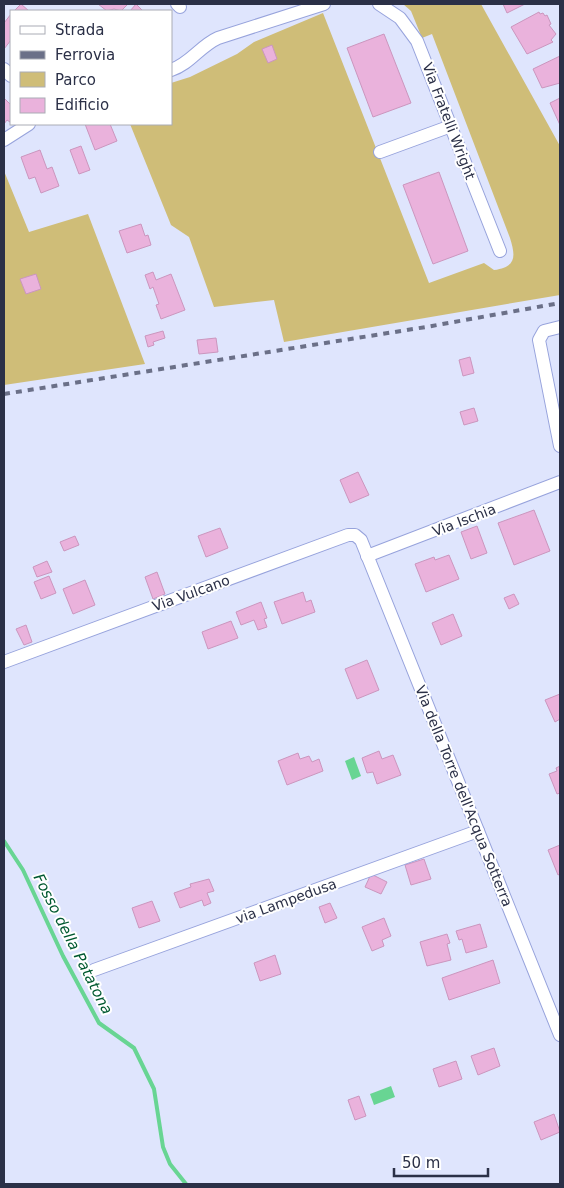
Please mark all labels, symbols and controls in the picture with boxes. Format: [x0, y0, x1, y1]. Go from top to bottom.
legend [10, 10, 172, 125]
text: Strada [55, 21, 104, 39]
text: Ferrovia [55, 46, 115, 64]
street label: Via Fratelli Wright [419, 60, 479, 182]
text: Parco [55, 71, 96, 89]
text: Edificio [55, 96, 109, 114]
street label: Via Ischia [430, 501, 498, 539]
street label: Via Vulcano [150, 572, 232, 614]
street label: Via della Torre dell'Acqua Sotterra [412, 683, 516, 909]
water label: Fosso della Patatona [30, 871, 116, 1017]
street label: via Lampedusa [233, 875, 339, 927]
scale bar [394, 1146, 488, 1178]
text: 50 m [402, 1154, 440, 1172]

